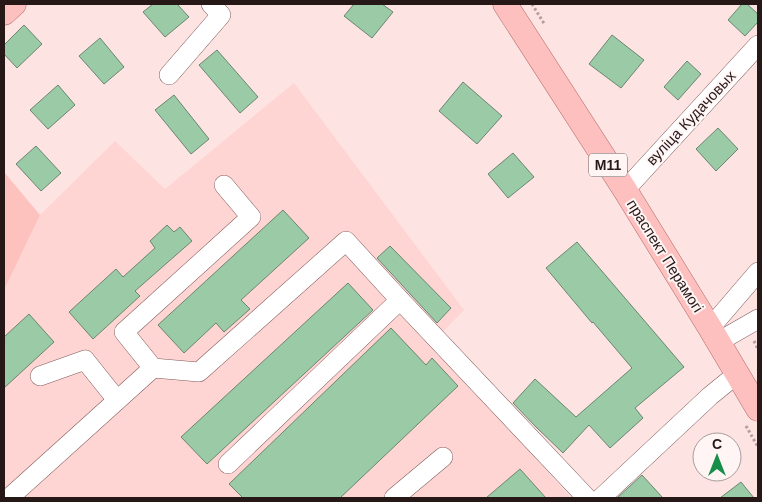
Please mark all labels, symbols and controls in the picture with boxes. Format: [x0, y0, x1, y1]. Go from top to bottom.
street label: вуліца Кудачовых [643, 67, 739, 168]
road number: М11 [589, 154, 627, 176]
street label: праспект Перамогі [624, 196, 707, 315]
north arrow [692, 432, 742, 482]
text: С [712, 436, 722, 452]

